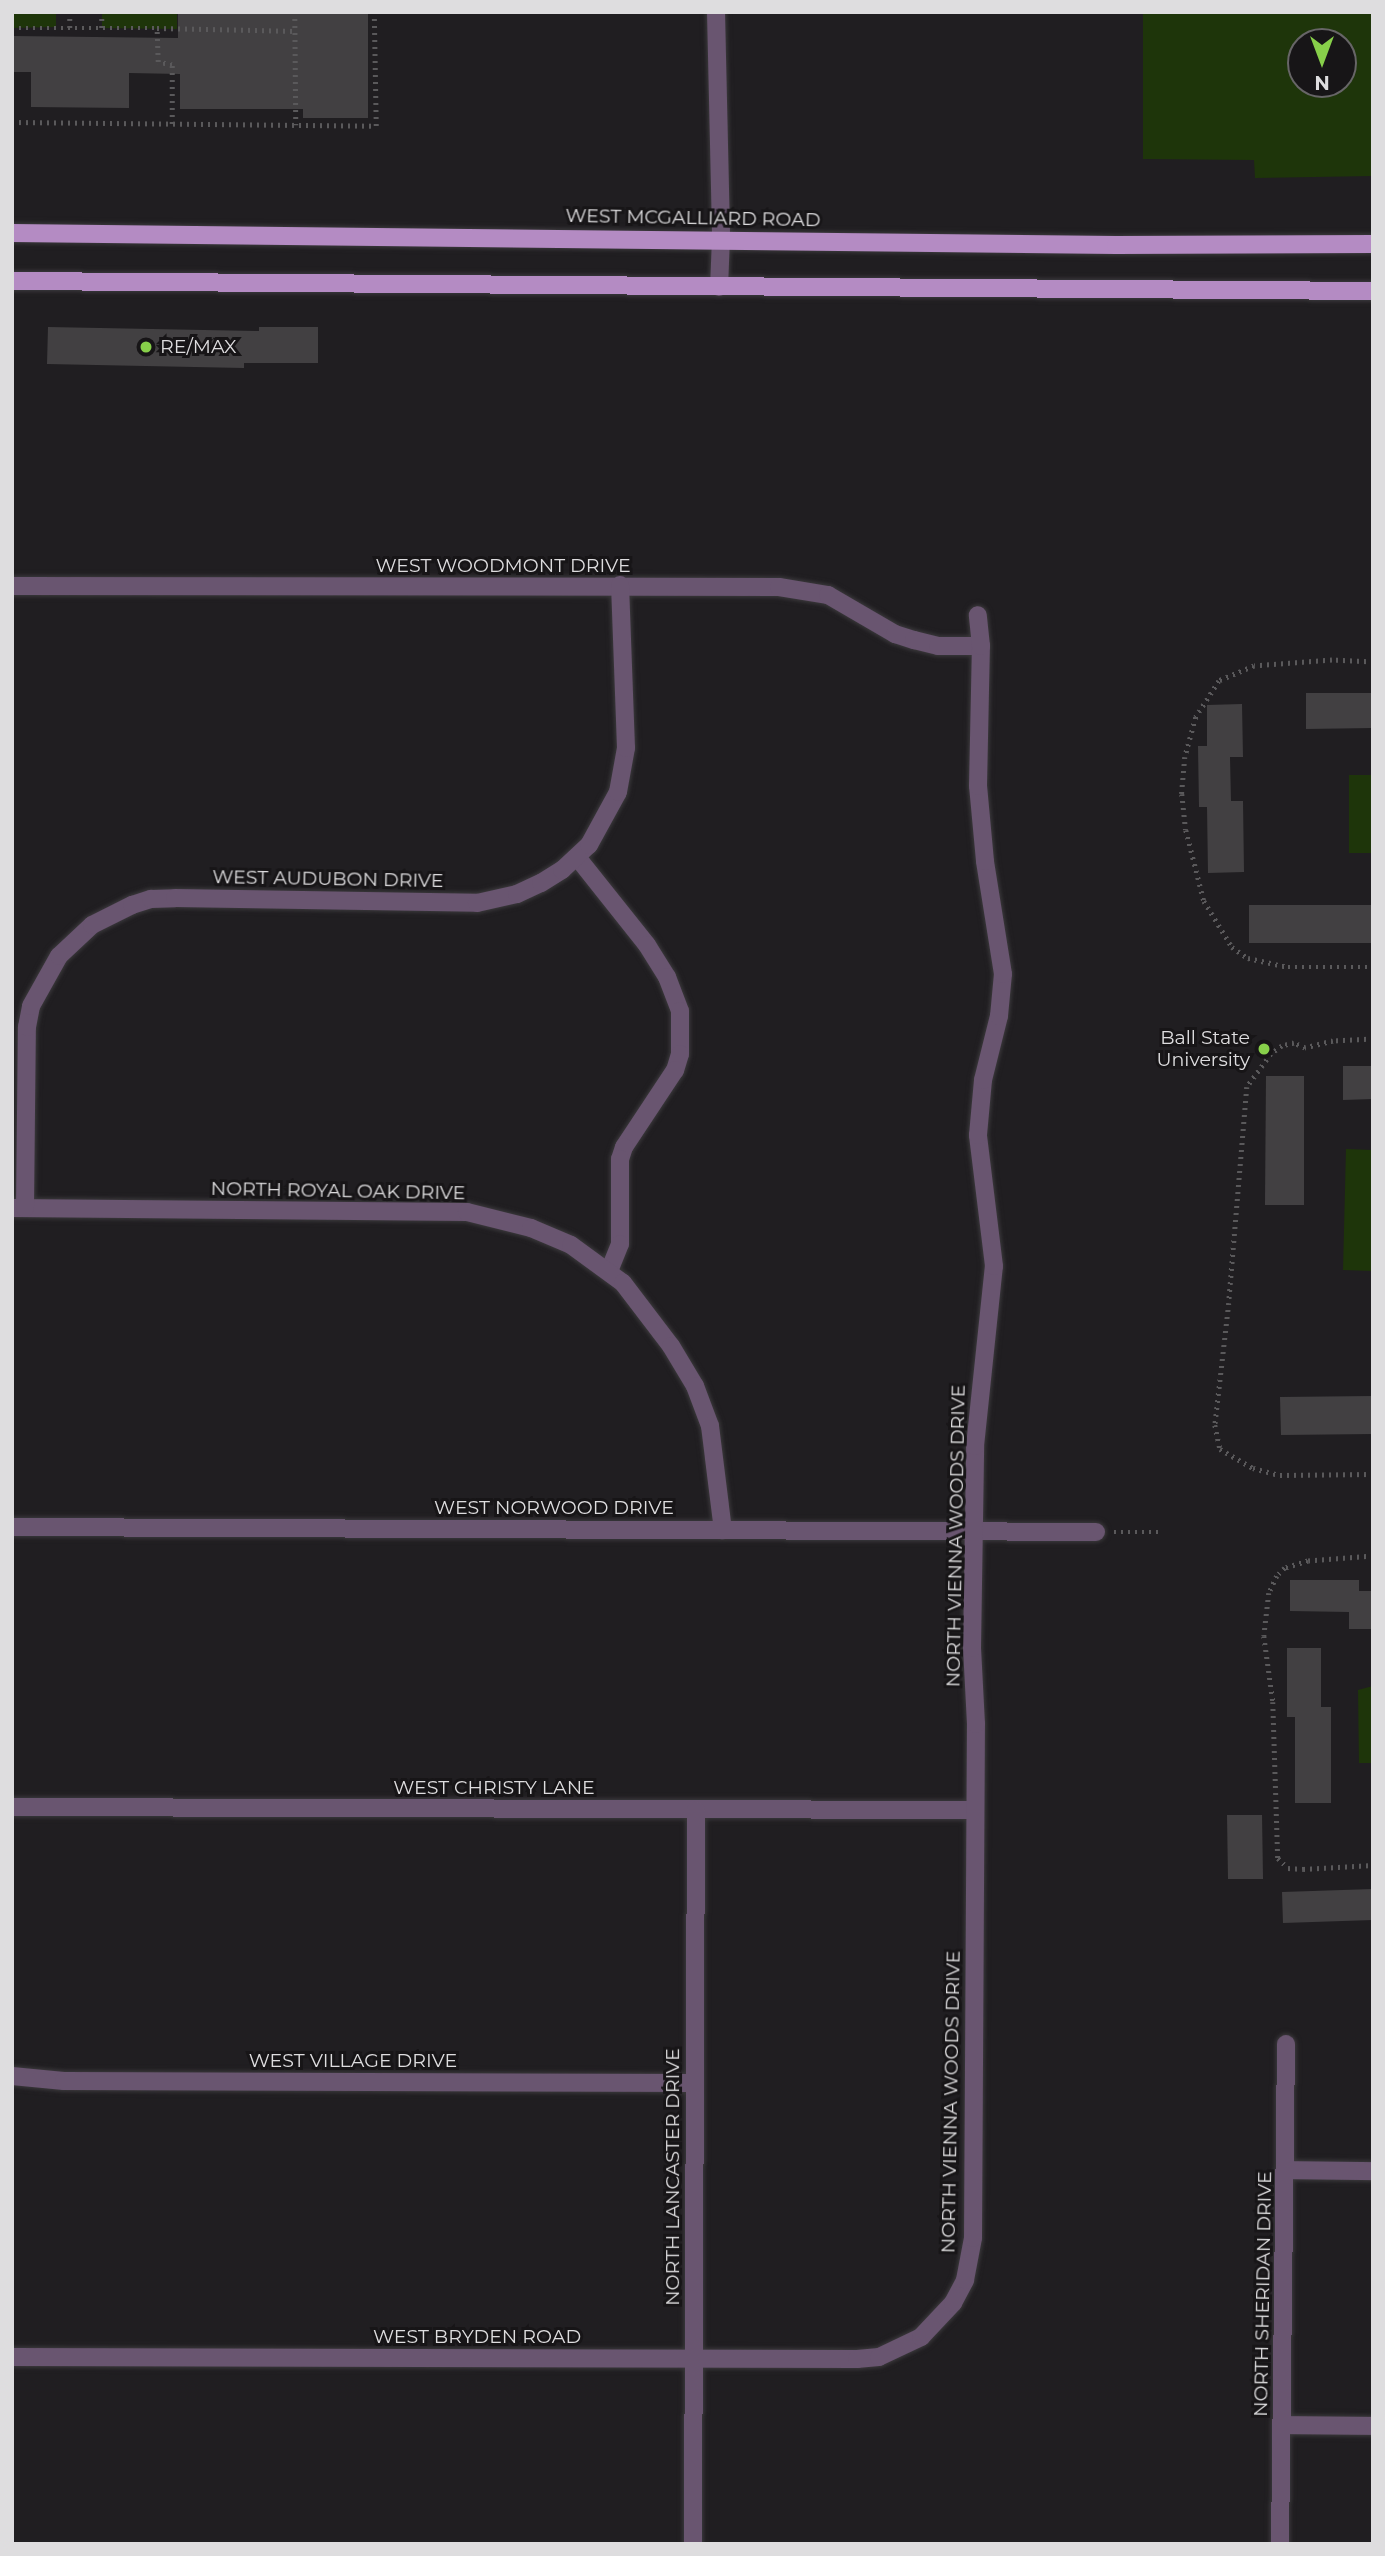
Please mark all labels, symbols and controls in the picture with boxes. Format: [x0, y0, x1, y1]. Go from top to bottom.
north arrow [1287, 28, 1357, 98]
text: N [1314, 71, 1330, 94]
street label: WEST MCGALLIARD ROAD [565, 204, 821, 232]
place label: RE/MAX [160, 336, 236, 358]
marker: RE/MAX [138, 339, 154, 355]
street label: WEST WOODMONT DRIVE [375, 555, 631, 577]
street label: WEST AUDUBON DRIVE [212, 866, 444, 892]
place label: Ball State University [1156, 1027, 1250, 1071]
marker: Ball State University [1256, 1041, 1272, 1057]
street label: NORTH ROYAL OAK DRIVE [210, 1177, 466, 1205]
street label: NORTH VIENNA WOODS DRIVE [942, 1384, 970, 1688]
street label: WEST NORWOOD DRIVE [434, 1497, 674, 1519]
street label: WEST CHRISTY LANE [393, 1777, 595, 1799]
street label: NORTH VIENNA WOODS DRIVE [937, 1950, 965, 2254]
street label: NORTH LANCASTER DRIVE [662, 2048, 684, 2306]
street label: WEST VILLAGE DRIVE [249, 2050, 457, 2072]
street label: NORTH SHERIDAN DRIVE [1249, 2171, 1277, 2417]
street label: WEST BRYDEN ROAD [373, 2326, 581, 2348]

